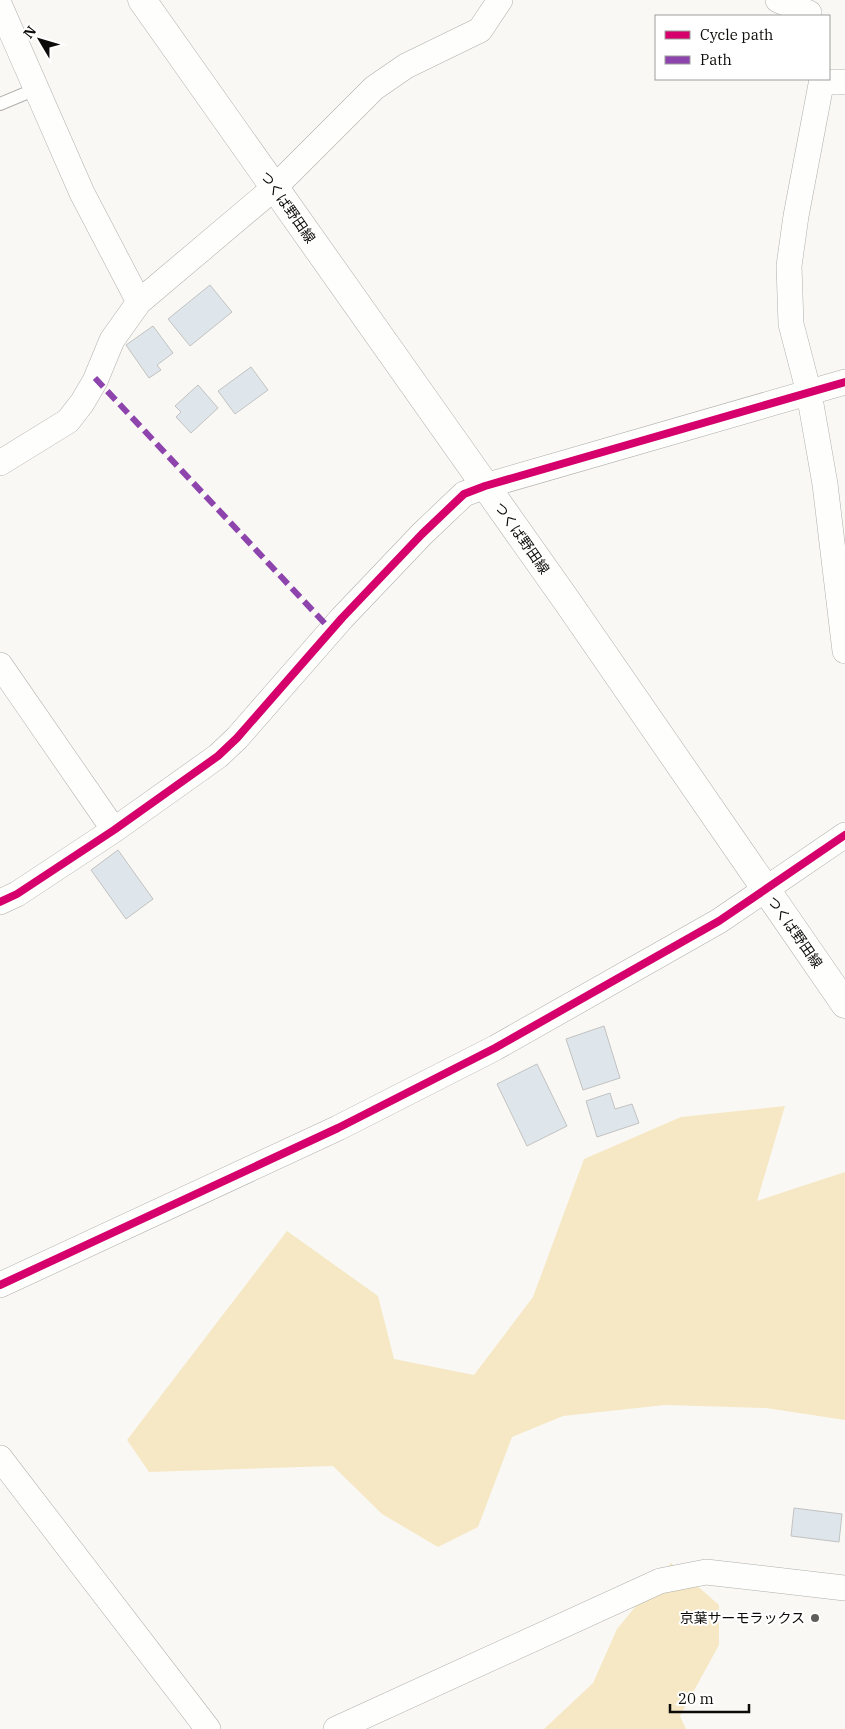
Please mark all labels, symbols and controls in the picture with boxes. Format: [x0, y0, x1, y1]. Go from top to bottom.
north arrow [15, 15, 65, 65]
legend [655, 15, 830, 80]
text: N [19, 22, 40, 42]
text: Cycle path [700, 25, 773, 44]
text: Path [700, 50, 732, 69]
street label: つくば野田線 [257, 167, 319, 247]
street label: つくば野田線 [491, 498, 553, 578]
street label: つくば野田線 [764, 892, 826, 972]
place label: 京葉サーモラックス [679, 1609, 805, 1627]
marker: 京葉サーモラックス [809, 1612, 821, 1624]
scale bar [670, 1682, 749, 1714]
text: 20 m [678, 1689, 714, 1708]

